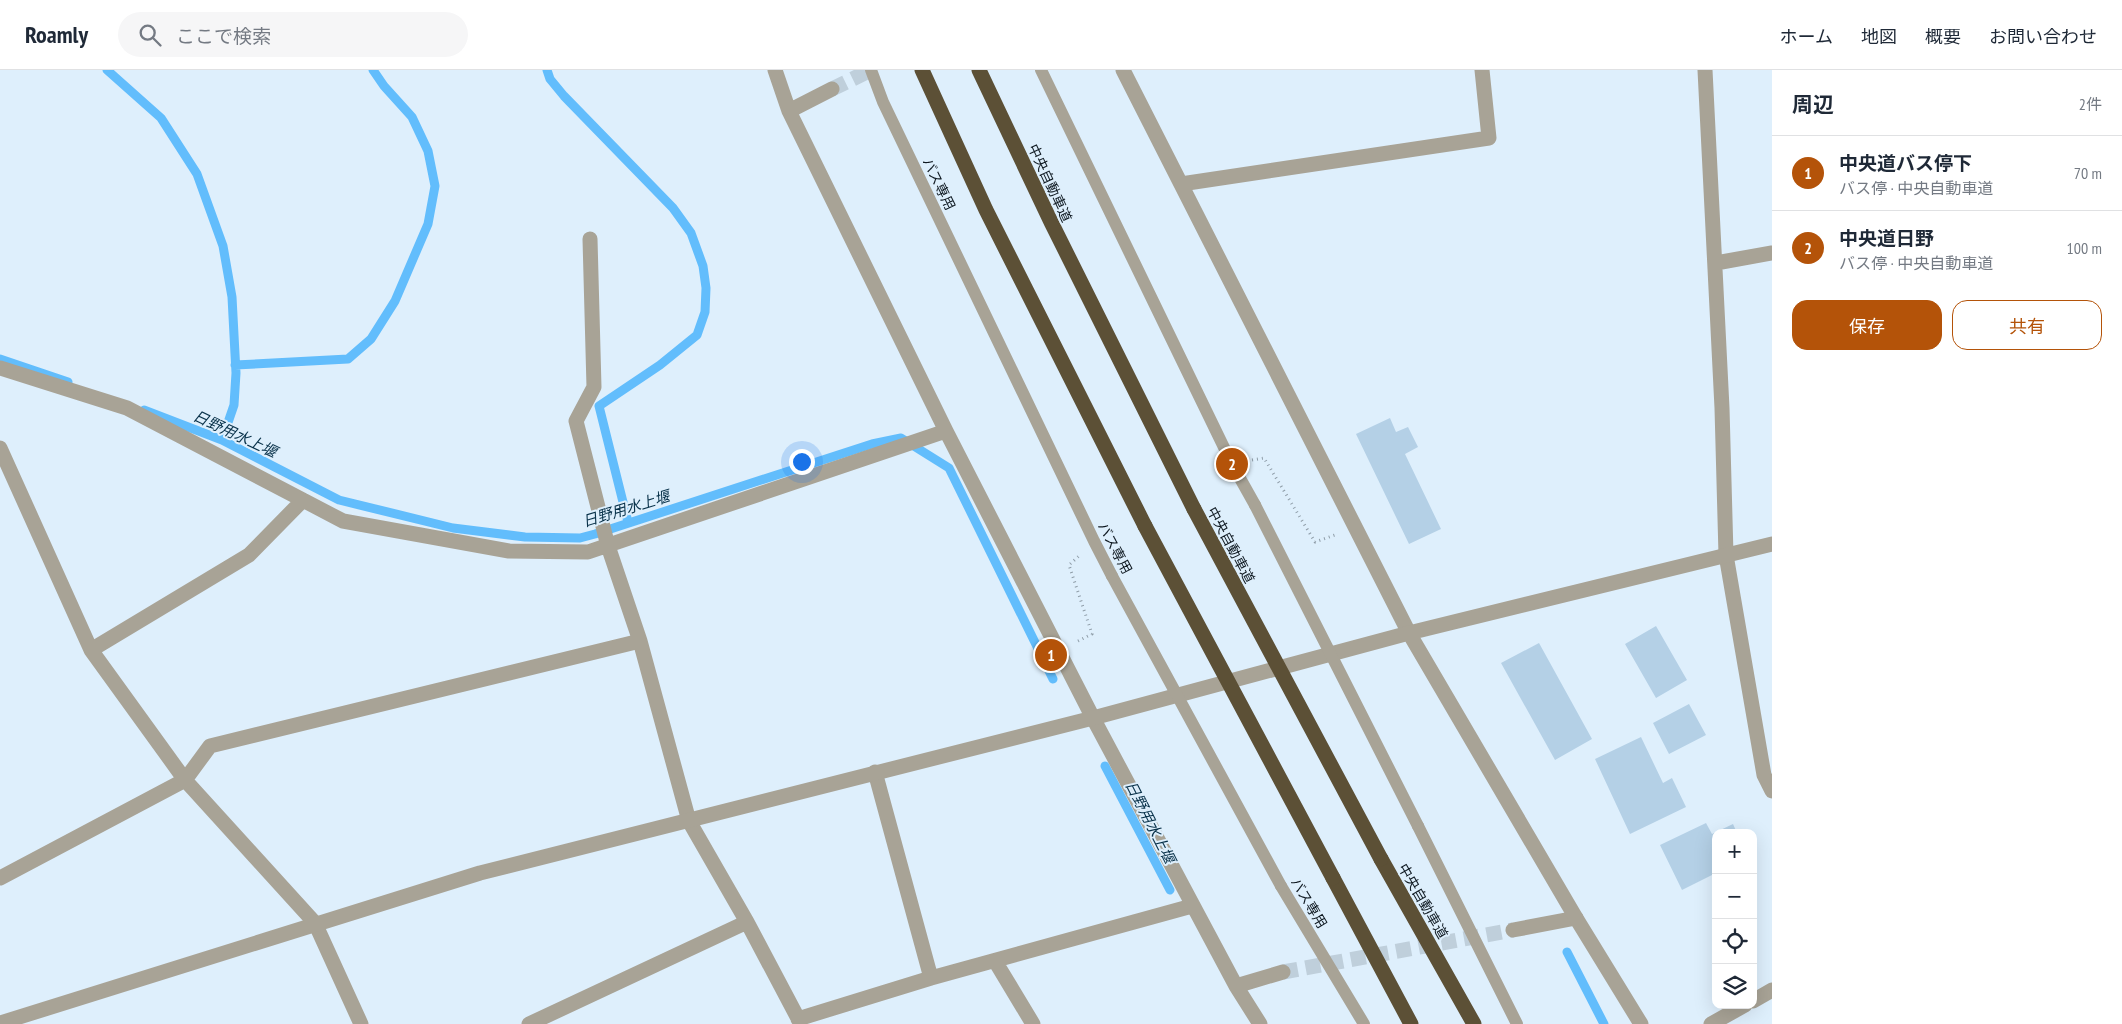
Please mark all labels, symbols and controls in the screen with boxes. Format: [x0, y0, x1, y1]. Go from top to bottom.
search box [118, 12, 468, 57]
text: Roamly [25, 19, 88, 50]
icon: search [136, 21, 164, 49]
text: ここで検索 [176, 24, 271, 48]
text: ホーム [1780, 25, 1833, 48]
text: 地図 [1861, 25, 1897, 48]
text: 概要 [1925, 25, 1961, 48]
text: お問い合わせ [1989, 25, 2097, 48]
text: 周辺 [1792, 91, 1834, 118]
text: 2件 [2079, 94, 2102, 114]
street label: 中央自動車道 [1024, 141, 1076, 225]
text: 中央道バス停下 [1839, 151, 1972, 175]
street label: バス専用 [919, 155, 959, 213]
text: 1 [1804, 163, 1812, 183]
text: 70 m [2074, 163, 2102, 183]
text: バス停 · 中央自動車道 [1839, 178, 1993, 198]
text: 中央道日野 [1839, 226, 1934, 250]
text: 2 [1804, 238, 1812, 258]
text: 100 m [2067, 238, 2102, 258]
text: バス停 · 中央自動車道 [1839, 253, 1993, 273]
button: 保存 [1792, 300, 1942, 350]
button: 共有 [1952, 300, 2102, 350]
water label: 日野用水上堰 [190, 406, 283, 462]
pin: 2 [1216, 445, 1248, 483]
your location [789, 449, 815, 475]
water label: 日野用水上堰 [580, 485, 675, 531]
street label: 中央自動車道 [1203, 504, 1259, 586]
street label: バス専用 [1094, 519, 1136, 577]
pin: 1 [1035, 636, 1067, 674]
water label: 日野用水上堰 [1122, 777, 1181, 869]
map controls [1712, 829, 1757, 1009]
button: + [1712, 829, 1757, 874]
street label: 中央自動車道 [1394, 860, 1452, 942]
street label: バス専用 [1287, 874, 1331, 932]
button: − [1712, 874, 1757, 919]
button: locate [1712, 919, 1757, 964]
button: layers [1712, 964, 1757, 1009]

